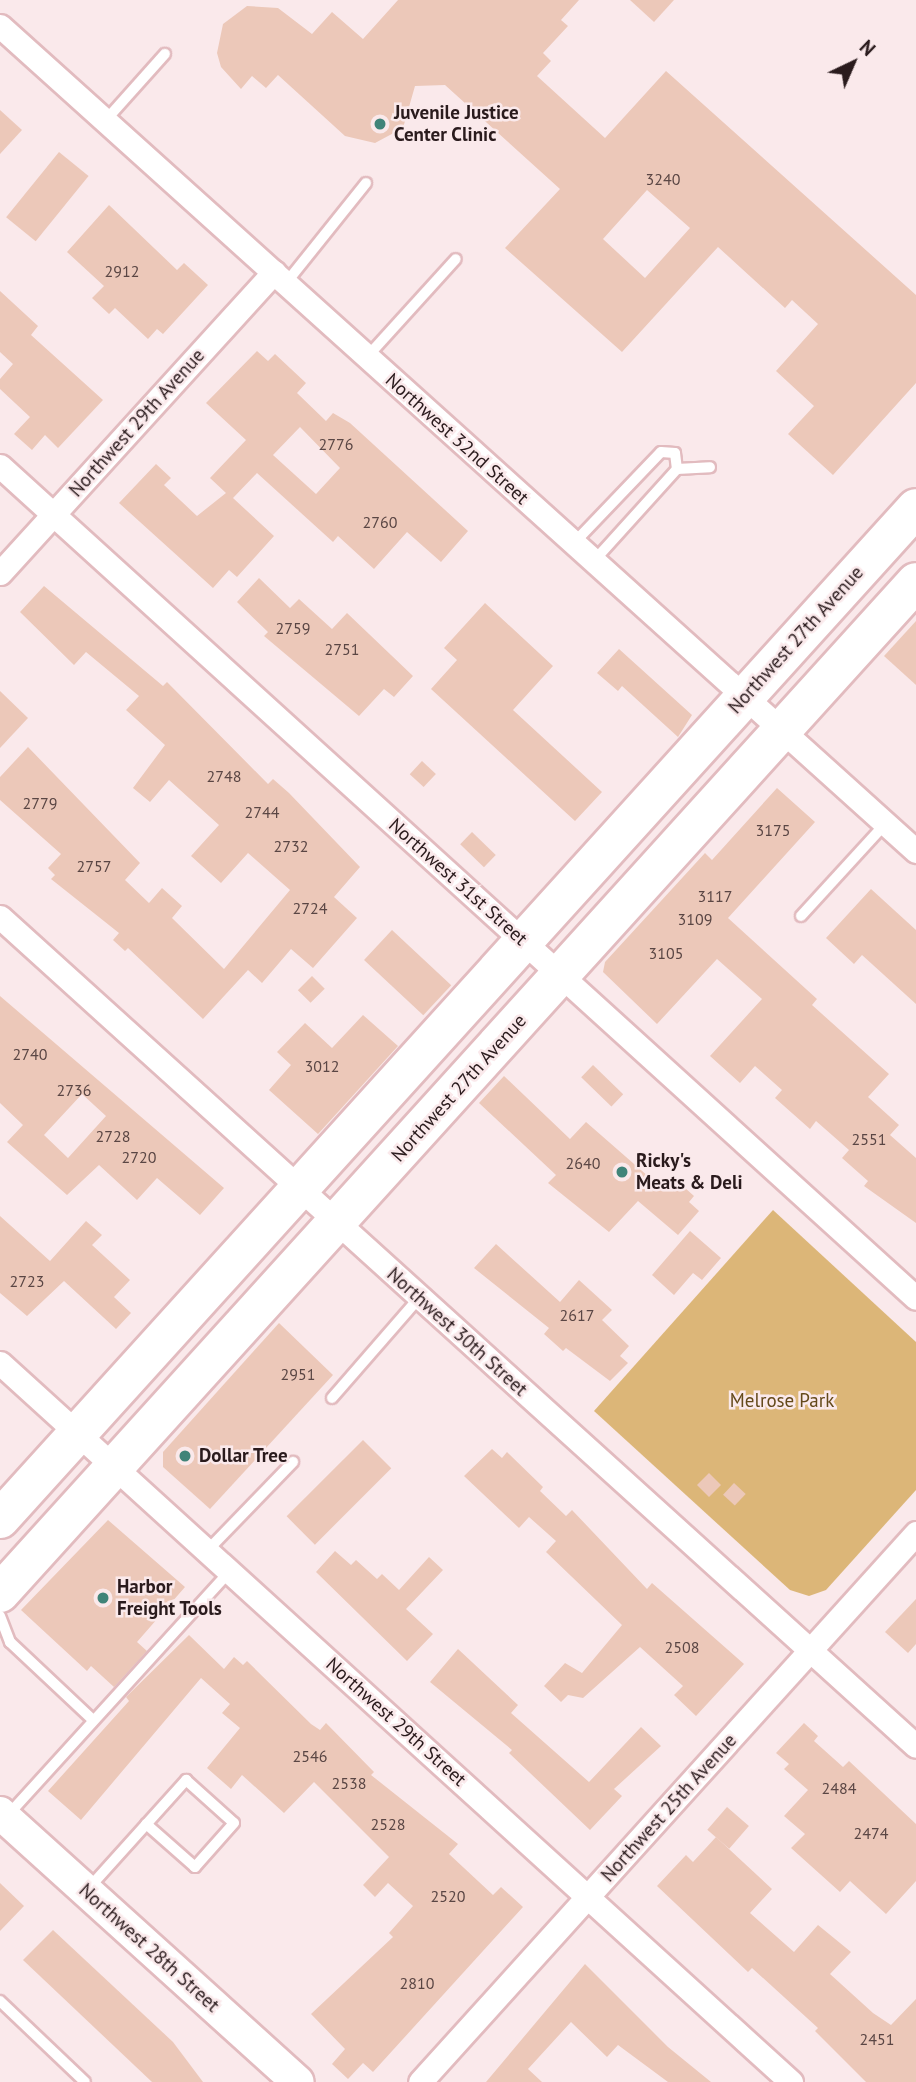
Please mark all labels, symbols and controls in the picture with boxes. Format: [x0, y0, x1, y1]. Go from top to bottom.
north arrow [818, 28, 888, 98]
text: N [855, 35, 880, 61]
place label: Juvenile Justice Center Clinic [394, 102, 519, 146]
marker: Juvenile Justice Center Clinic [372, 116, 388, 132]
house number: 3240 [646, 169, 680, 189]
house number: 2912 [105, 261, 139, 281]
street label: Northwest 29th Avenue [64, 344, 210, 502]
street label: Northwest 32nd Street [381, 369, 533, 509]
house number: 2776 [319, 434, 353, 454]
house number: 2760 [363, 512, 397, 532]
street label: Northwest 27th Avenue [724, 561, 868, 719]
house number: 2759 [276, 618, 310, 638]
house number: 2751 [325, 639, 359, 659]
house number: 2748 [207, 766, 241, 786]
house number: 2779 [23, 793, 57, 813]
house number: 2744 [245, 802, 279, 822]
street label: Northwest 31st Street [384, 814, 532, 950]
house number: 3175 [756, 820, 790, 840]
house number: 2732 [274, 836, 308, 856]
house number: 2757 [77, 856, 111, 876]
house number: 3117 [698, 886, 732, 906]
house number: 2724 [293, 898, 327, 918]
house number: 3109 [678, 909, 712, 929]
house number: 3105 [649, 943, 683, 963]
street label: Northwest 27th Avenue [387, 1009, 531, 1167]
house number: 2740 [13, 1044, 47, 1064]
house number: 3012 [305, 1056, 339, 1076]
house number: 2736 [57, 1080, 91, 1100]
house number: 2728 [96, 1126, 130, 1146]
house number: 2551 [852, 1129, 886, 1149]
house number: 2720 [122, 1147, 156, 1167]
place label: Ricky's Meats & Deli [636, 1150, 743, 1194]
house number: 2640 [566, 1153, 600, 1173]
marker: Ricky's Meats & Deli [614, 1164, 630, 1180]
street label: Northwest 30th Street [382, 1263, 532, 1401]
house number: 2723 [10, 1271, 44, 1291]
house number: 2617 [560, 1305, 594, 1325]
house number: 2951 [281, 1364, 315, 1384]
park label: Melrose Park [730, 1390, 834, 1412]
place label: Dollar Tree [199, 1445, 288, 1467]
marker: Dollar Tree [177, 1448, 193, 1464]
place label: Harbor Freight Tools [117, 1576, 222, 1620]
marker: Harbor Freight Tools [95, 1590, 111, 1606]
house number: 2508 [665, 1637, 699, 1657]
street label: Northwest 29th Street [321, 1653, 471, 1791]
street label: Northwest 25th Avenue [596, 1729, 742, 1887]
house number: 2546 [293, 1746, 327, 1766]
house number: 2538 [332, 1773, 366, 1793]
house number: 2484 [822, 1778, 856, 1798]
house number: 2528 [371, 1814, 405, 1834]
house number: 2474 [854, 1823, 888, 1843]
street label: Northwest 28th Street [74, 1879, 224, 2017]
house number: 2520 [431, 1886, 465, 1906]
house number: 2810 [400, 1973, 434, 1993]
house number: 2451 [860, 2029, 894, 2049]

